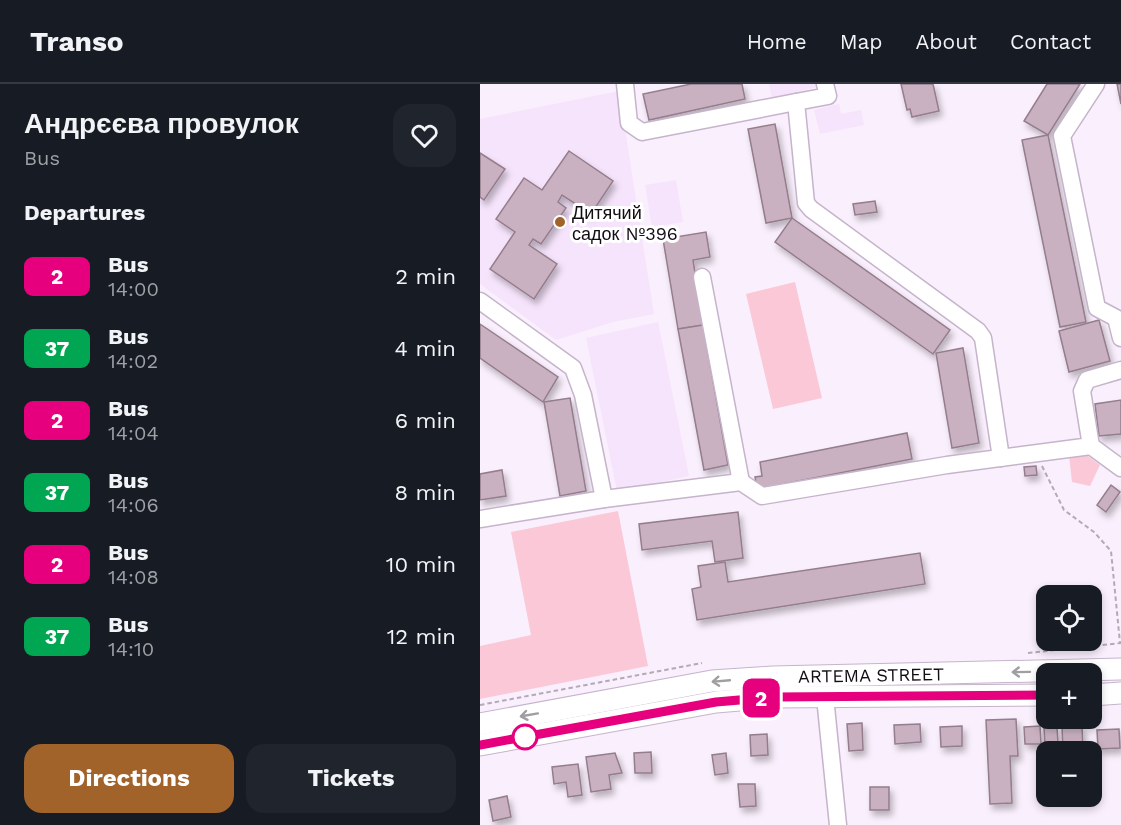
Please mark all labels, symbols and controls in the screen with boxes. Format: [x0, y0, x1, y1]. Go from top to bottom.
text: Transo [30, 25, 124, 58]
text: Home [747, 29, 807, 54]
text: Map [840, 29, 883, 54]
text: About [916, 29, 977, 54]
text: Contact [1010, 29, 1091, 54]
button: heart [393, 104, 456, 167]
text: Андрєєва провулок [24, 107, 299, 140]
text: Bus [24, 146, 60, 170]
text: Departures [24, 200, 145, 225]
place label: Дитячий садок №396 [572, 202, 678, 244]
marker: Дитячий садок №396 [553, 215, 567, 229]
text: Bus [108, 252, 148, 277]
text: 2 [51, 264, 63, 289]
text: 2 min [395, 264, 456, 289]
text: 14:00 [108, 277, 159, 301]
text: Bus [108, 324, 148, 349]
text: 37 [45, 336, 69, 361]
text: 4 min [395, 336, 456, 361]
text: 14:02 [108, 349, 158, 373]
text: Bus [108, 396, 148, 421]
text: 2 [51, 408, 63, 433]
text: 6 min [395, 408, 456, 433]
text: 14:04 [108, 421, 159, 445]
text: Bus [108, 468, 148, 493]
text: 37 [45, 480, 69, 505]
text: 8 min [395, 480, 456, 505]
text: 14:06 [108, 493, 159, 517]
text: Bus [108, 540, 148, 565]
text: 2 [51, 552, 63, 577]
text: 10 min [386, 552, 456, 577]
text: 14:08 [108, 565, 159, 589]
map controls [1036, 585, 1102, 807]
button: locate [1036, 585, 1102, 651]
text: Bus [108, 612, 148, 637]
text: 37 [45, 624, 69, 649]
text: 12 min [387, 624, 456, 649]
text: 14:10 [108, 637, 154, 661]
street label: ARTEMA STREET [798, 663, 944, 687]
button: + [1036, 663, 1102, 729]
one-way arrow [1011, 666, 1031, 677]
one-way arrow [711, 676, 731, 687]
line badge: 2 [742, 678, 780, 718]
text: 2 [755, 686, 767, 711]
one-way arrow [519, 710, 539, 721]
unlabelled marker [512, 724, 538, 750]
button: − [1036, 741, 1102, 807]
button: Directions [24, 744, 234, 813]
button: Tickets [246, 744, 456, 813]

